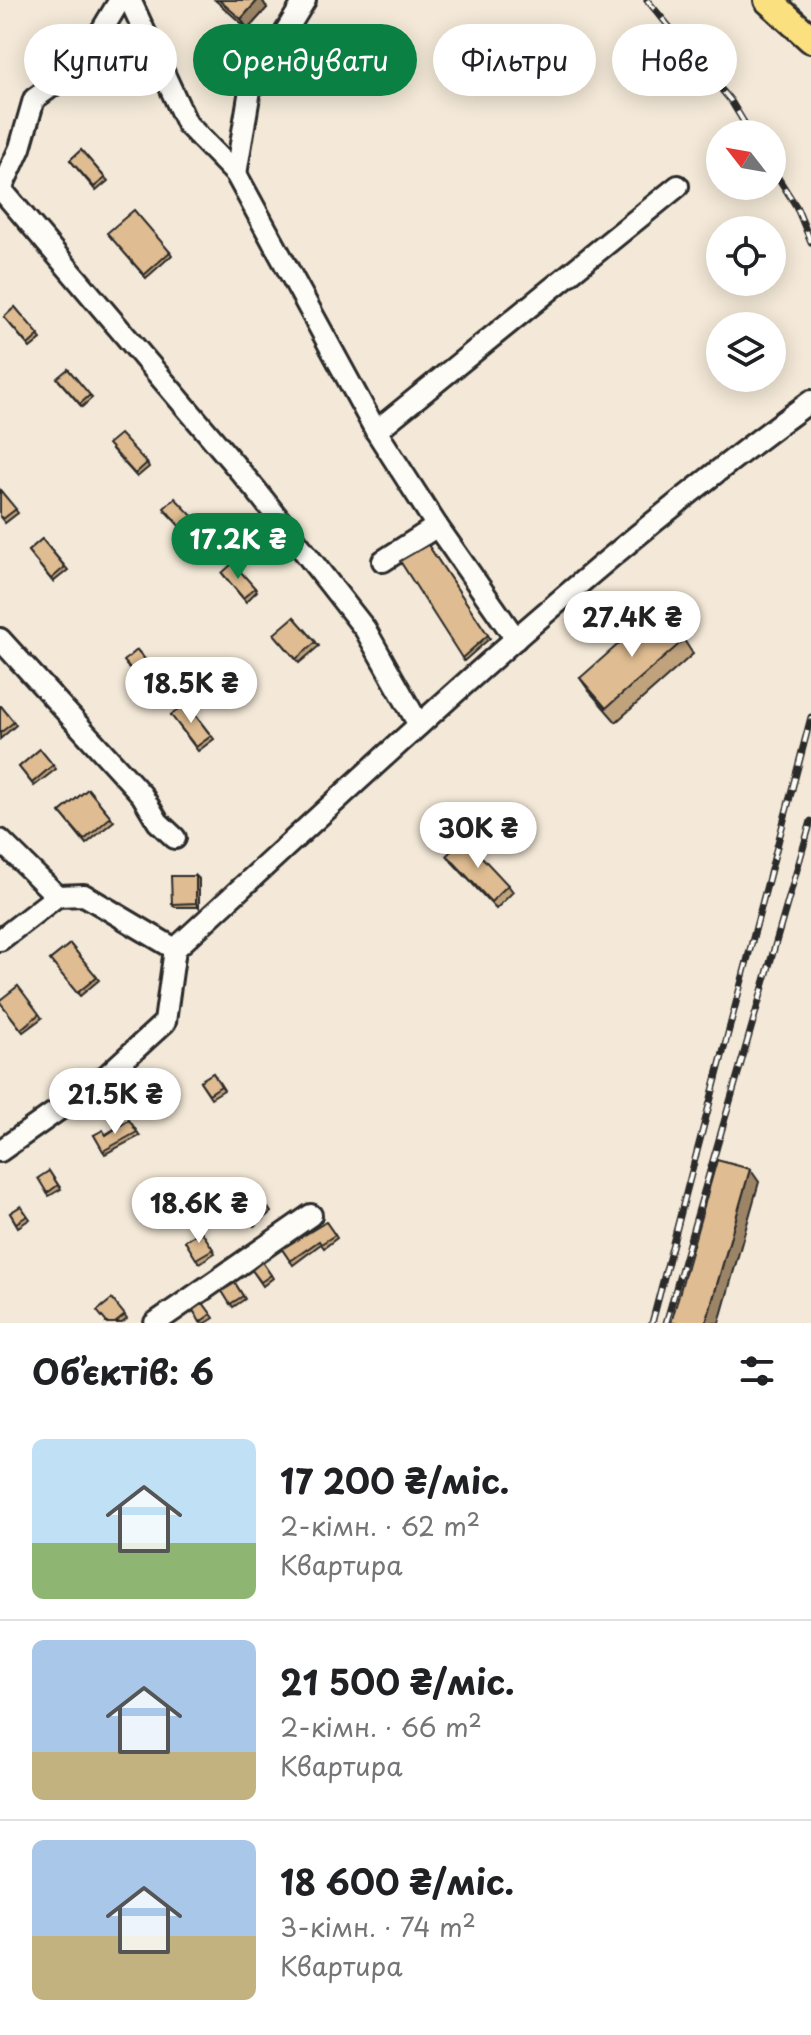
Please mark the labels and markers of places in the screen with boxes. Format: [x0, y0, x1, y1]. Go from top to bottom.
pin: 17.2K ₴ [164, 513, 312, 581]
pin: 27.4K ₴ [558, 591, 706, 659]
pin: 18.5K ₴ [117, 657, 265, 725]
pin: 30K ₴ [422, 802, 534, 870]
pin: 21.5K ₴ [41, 1068, 189, 1136]
pin: 18.6K ₴ [125, 1177, 273, 1245]

